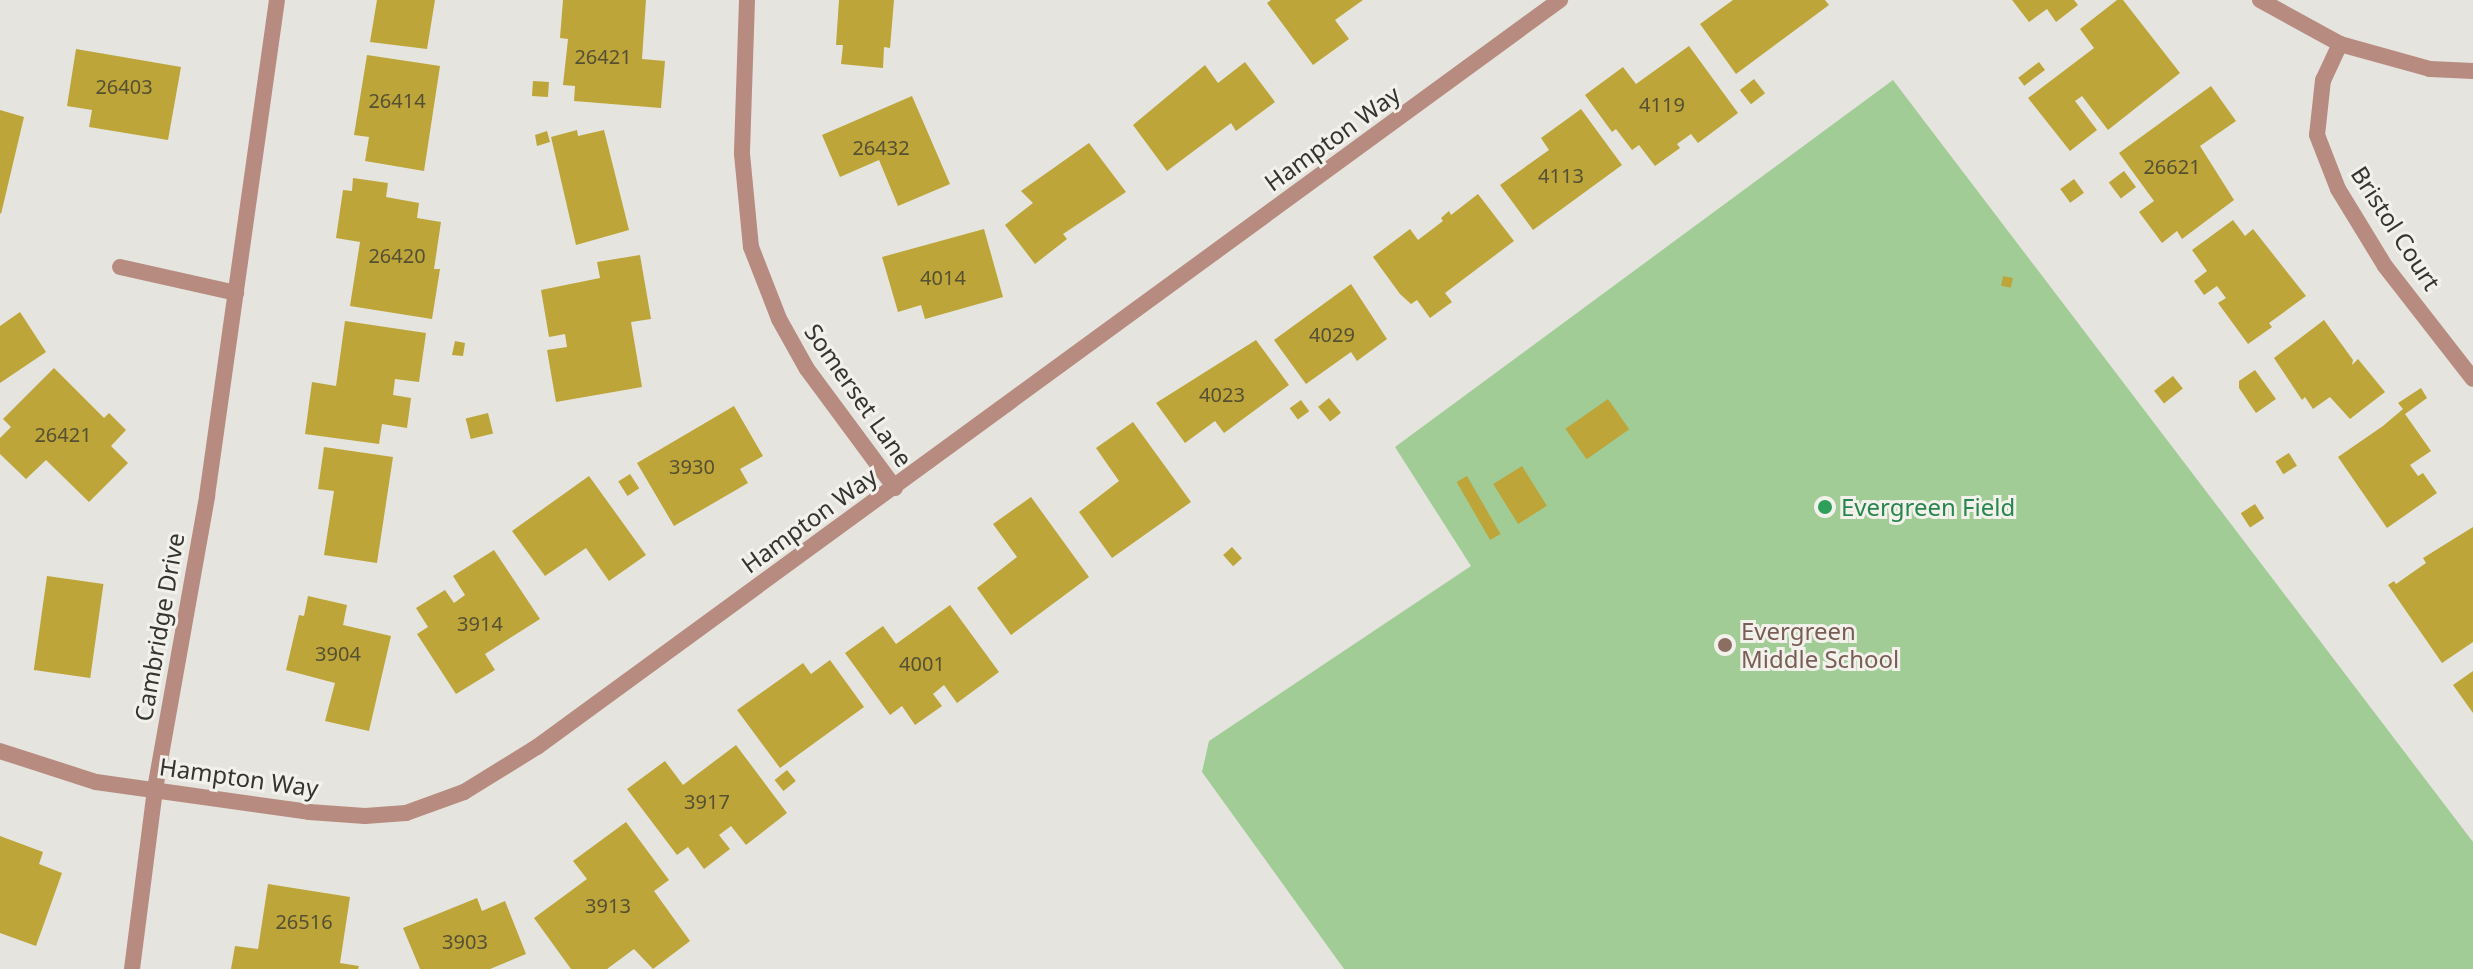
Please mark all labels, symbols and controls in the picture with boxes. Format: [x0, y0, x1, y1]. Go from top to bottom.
house number: 26421 [574, 44, 632, 68]
house number: 26403 [95, 74, 153, 98]
street label: Hampton Way [1259, 79, 1405, 197]
house number: 26414 [368, 88, 426, 112]
house number: 4119 [1639, 92, 1685, 116]
house number: 26432 [852, 135, 910, 159]
house number: 26621 [2143, 154, 2201, 178]
street label: Bristol Court [2345, 161, 2447, 295]
house number: 4113 [1538, 163, 1584, 187]
house number: 26420 [368, 243, 426, 267]
house number: 4014 [920, 265, 966, 289]
street label: Somerset Lane [799, 318, 919, 472]
house number: 4029 [1309, 322, 1355, 346]
house number: 4023 [1199, 382, 1245, 406]
house number: 26421 [34, 422, 92, 446]
house number: 3930 [669, 454, 715, 478]
street label: Hampton Way [736, 461, 882, 579]
place label: Evergreen Field [1841, 493, 2015, 521]
marker: Evergreen Field [1816, 498, 1834, 516]
street label: Cambridge Drive [128, 531, 190, 723]
house number: 3914 [457, 611, 503, 635]
place label: Evergreen Middle School [1741, 617, 1899, 673]
marker: Evergreen Middle School [1716, 636, 1734, 654]
house number: 3904 [315, 641, 361, 665]
house number: 4001 [899, 651, 945, 675]
street label: Hampton Way [158, 752, 320, 802]
house number: 3917 [684, 789, 730, 813]
house number: 3913 [585, 893, 631, 917]
house number: 26516 [275, 909, 333, 933]
house number: 3903 [442, 929, 488, 953]

